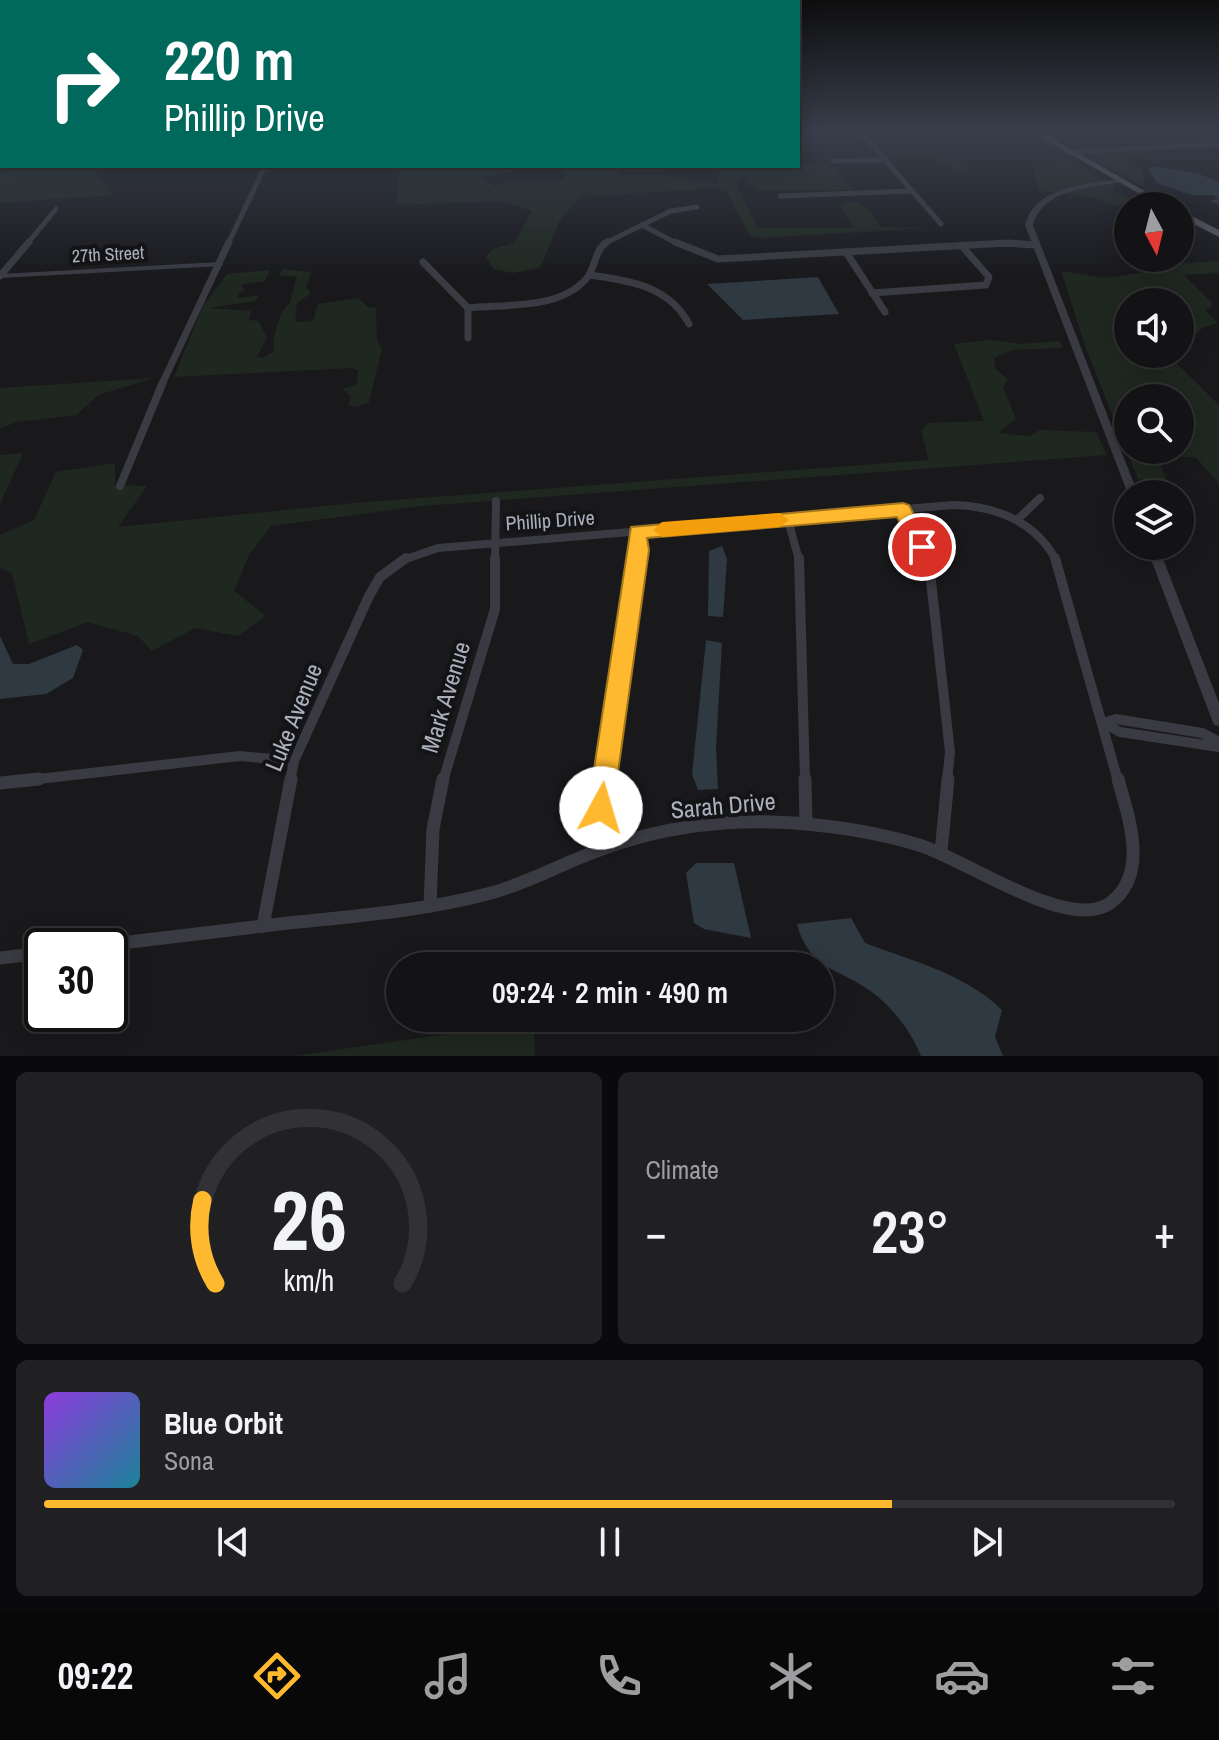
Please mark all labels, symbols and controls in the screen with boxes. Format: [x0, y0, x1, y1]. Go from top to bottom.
text: 220 m [164, 22, 294, 97]
icon: right [32, 32, 136, 136]
text: Phillip Drive [164, 94, 325, 142]
north arrow [1114, 192, 1194, 272]
map controls [1114, 192, 1194, 560]
street label: 27th Street [71, 240, 145, 268]
button: sound [1114, 288, 1194, 368]
button: search [1114, 384, 1194, 464]
button: layers [1114, 480, 1194, 560]
street label: Phillip Drive [505, 503, 595, 537]
pin [888, 513, 956, 581]
icon: arrive [900, 525, 944, 569]
street label: Mark Avenue [413, 638, 477, 756]
street label: Luke Avenue [257, 658, 329, 776]
position arrow [559, 766, 643, 850]
street label: Sarah Drive [669, 784, 777, 826]
speed limit sign: 30 [24, 928, 128, 1032]
text: 09:24 · 2 min · 490 m [492, 972, 728, 1012]
text: Climate [646, 1152, 719, 1187]
text: 26 [271, 1164, 347, 1276]
text: 23° [871, 1191, 950, 1272]
text: − [646, 1202, 667, 1262]
text: + [1154, 1202, 1175, 1262]
text: km/h [283, 1261, 334, 1300]
text: Blue Orbit [164, 1403, 283, 1443]
text: Sona [164, 1443, 214, 1478]
icon: previous [211, 1520, 255, 1564]
icon: pause [588, 1520, 632, 1564]
icon: next [965, 1520, 1009, 1564]
icon: directions [249, 1648, 305, 1704]
icon: music [420, 1648, 476, 1704]
icon: phone [591, 1648, 647, 1704]
icon: climate [763, 1648, 819, 1704]
icon: car [934, 1648, 990, 1704]
icon: filters [1105, 1648, 1161, 1704]
text: 09:22 [58, 1652, 133, 1700]

